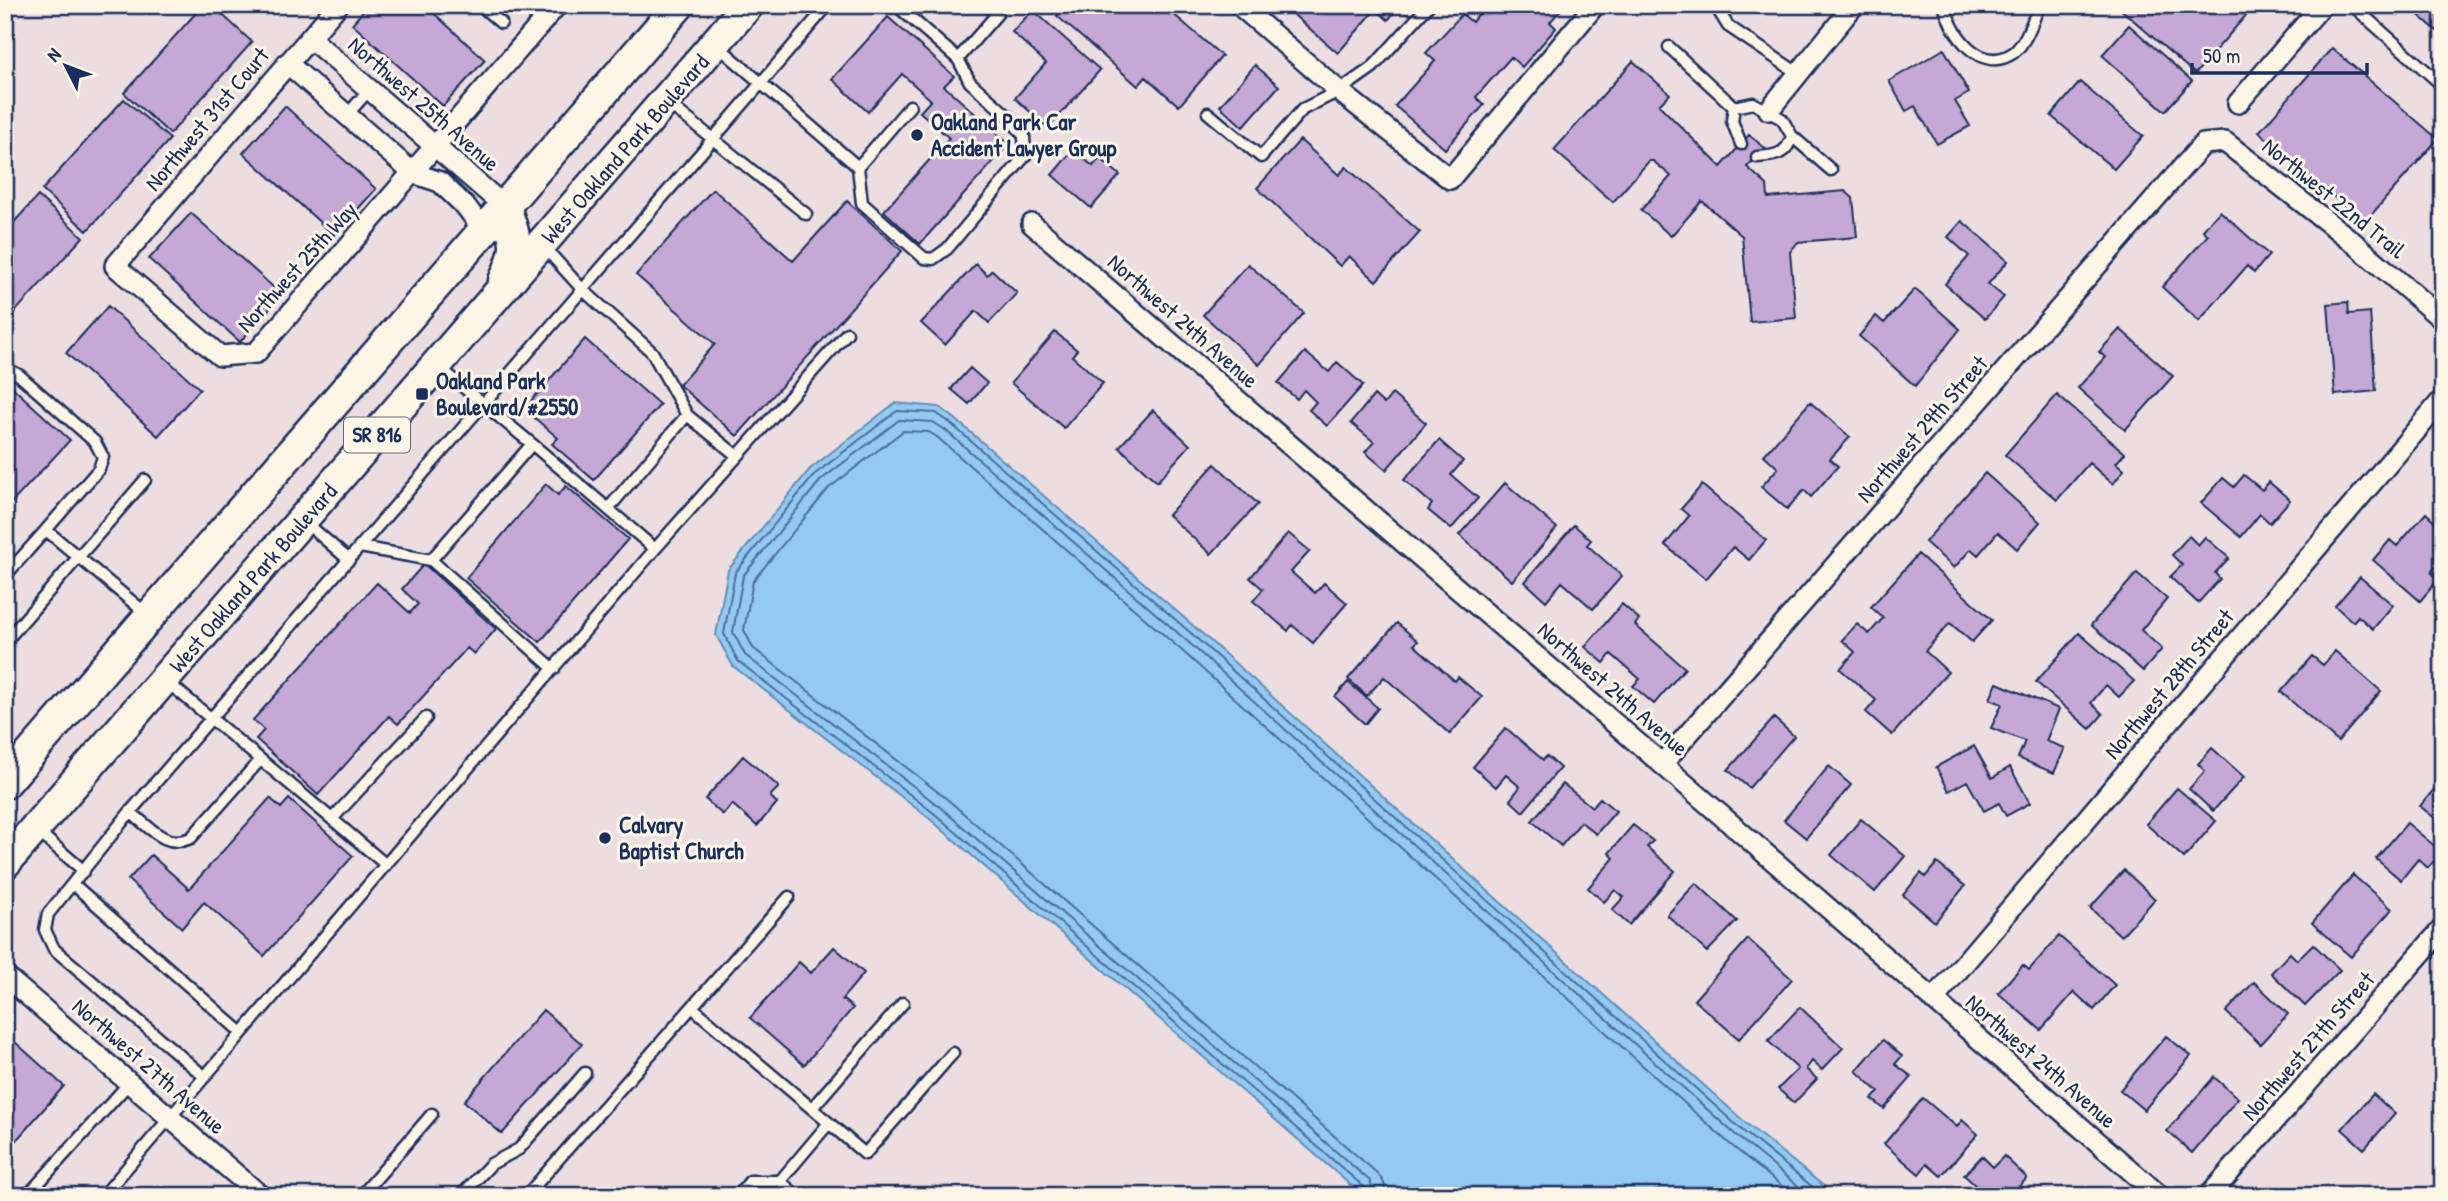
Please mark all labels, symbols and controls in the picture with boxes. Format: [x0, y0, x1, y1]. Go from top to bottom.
street label: Northwest 25th Avenue [342, 29, 507, 178]
north arrow [32, 32, 102, 102]
scale bar [2192, 32, 2368, 76]
street label: Northwest 31st Court [137, 40, 277, 197]
text: 50 m [2203, 41, 2240, 70]
text: N [40, 42, 66, 67]
street label: West Oakland Park Boulevard [534, 47, 716, 250]
place label: Oakland Park Car Accident Lawyer Group [931, 106, 1117, 164]
marker: Oakland Park Car Accident Lawyer Group [909, 127, 925, 143]
street label: Northwest 22nd Trail [2256, 130, 2413, 266]
street label: Northwest 25th Way [230, 194, 364, 339]
street label: Northwest 24th Avenue [1101, 246, 1265, 395]
street label: Northwest 29th Street [1849, 348, 1995, 509]
place label: Oakland Park Boulevard/#2550 [436, 365, 578, 422]
marker: Oakland Park Boulevard/#2550 [414, 386, 430, 402]
road number: SR 816 [344, 418, 410, 452]
street label: West Oakland Park Boulevard [162, 476, 344, 679]
street label: Northwest 28th Street [2097, 601, 2241, 765]
street label: Northwest 24th Avenue [1531, 614, 1695, 763]
place label: Calvary Baptist Church [619, 809, 744, 867]
marker: Calvary Baptist Church [597, 830, 613, 846]
street label: Northwest 27th Street [2234, 964, 2382, 1127]
street label: Northwest 24th Avenue [1959, 986, 2123, 1135]
street label: Northwest 27th Avenue [66, 991, 232, 1141]

